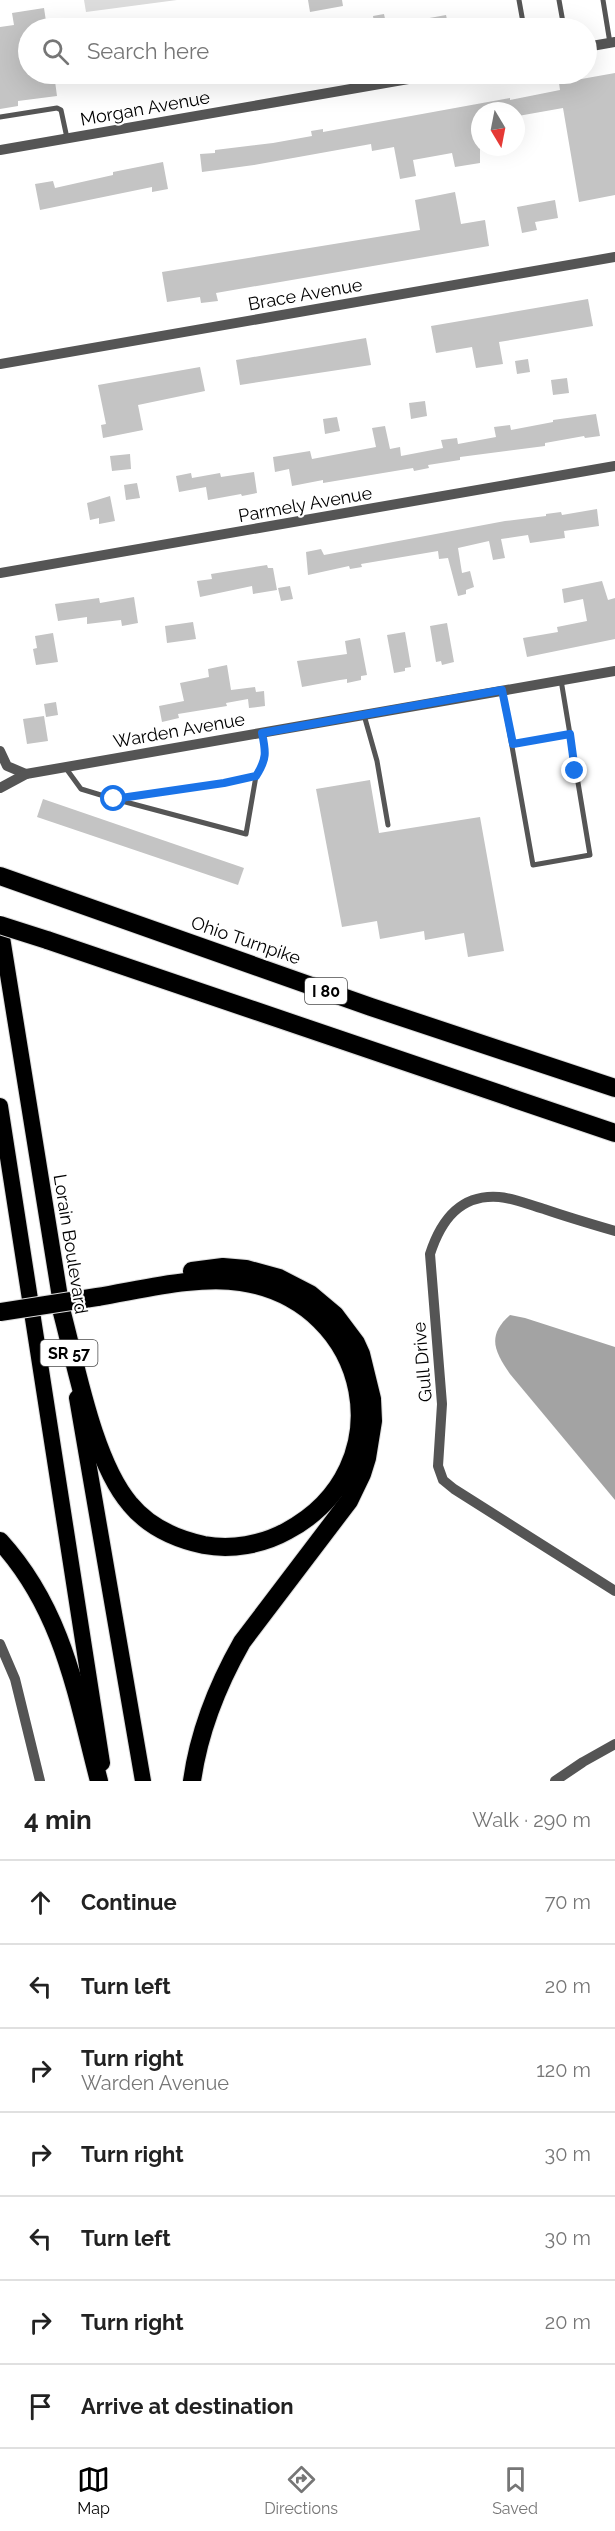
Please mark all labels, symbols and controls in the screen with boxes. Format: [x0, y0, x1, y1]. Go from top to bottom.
search box [18, 18, 597, 84]
icon: search [39, 35, 72, 68]
text: Search here [87, 38, 209, 64]
street label: Morgan Avenue [79, 86, 212, 130]
north arrow [471, 102, 525, 156]
street label: Brace Avenue [246, 274, 364, 314]
street label: Parmely Avenue [237, 482, 374, 526]
street label: Warden Avenue [112, 708, 247, 752]
route end [561, 757, 587, 783]
route start [100, 785, 126, 811]
street label: Ohio Turnpike [189, 911, 304, 969]
road number: I 80 [305, 978, 347, 1004]
street label: Lorain Boulevard [50, 1173, 92, 1315]
street label: Gull Drive [408, 1321, 436, 1403]
road number: SR 57 [40, 1340, 98, 1366]
text: 4 min [24, 1805, 92, 1835]
text: Walk · 290 m [472, 1808, 591, 1832]
icon: ahead [24, 1886, 57, 1919]
text: Continue [81, 1889, 177, 1915]
text: 70 m [545, 1890, 591, 1914]
icon: left [24, 1970, 57, 2003]
text: Turn left [81, 1973, 171, 1999]
text: 20 m [545, 1974, 591, 1998]
text: Turn right [81, 2045, 184, 2071]
icon: right [24, 2054, 57, 2087]
text: 120 m [536, 2058, 591, 2082]
text: Warden Avenue [81, 2071, 229, 2095]
icon: right [24, 2138, 57, 2171]
text: Turn right [81, 2141, 184, 2167]
text: 30 m [545, 2142, 591, 2166]
icon: left [24, 2222, 57, 2255]
text: Turn left [81, 2225, 171, 2251]
text: 30 m [545, 2226, 591, 2250]
icon: right [24, 2306, 57, 2339]
text: Turn right [81, 2309, 184, 2335]
text: 20 m [545, 2310, 591, 2334]
icon: arrive [24, 2390, 57, 2423]
text: Arrive at destination [81, 2393, 294, 2419]
tab: Map [77, 2463, 110, 2518]
tab: Directions [264, 2463, 338, 2518]
tab: Saved [492, 2463, 538, 2518]

